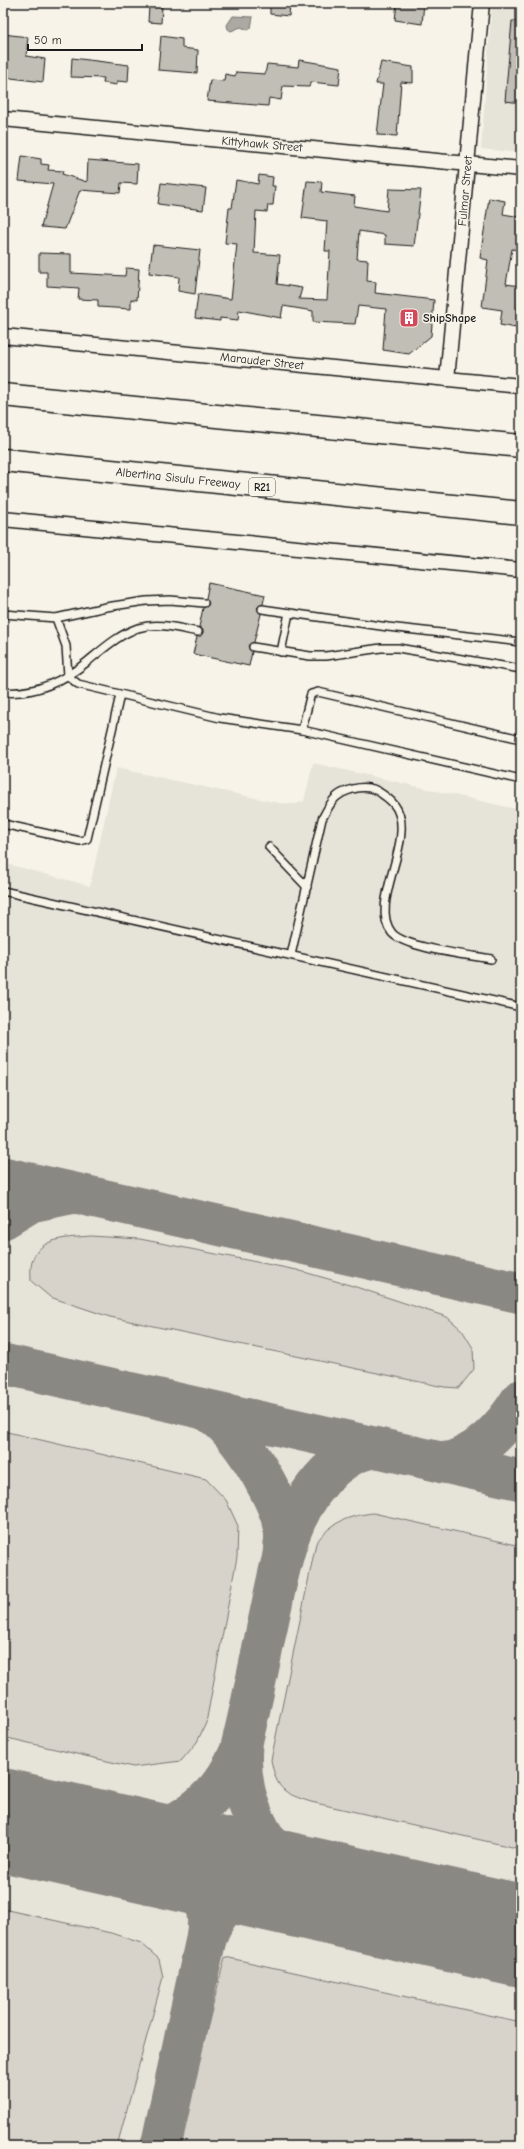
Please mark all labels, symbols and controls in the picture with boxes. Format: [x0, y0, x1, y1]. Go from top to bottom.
scale bar [28, 26, 142, 52]
text: 50 m [34, 33, 62, 47]
street label: Kittyhawk Street [221, 133, 304, 155]
street label: Fulmar Street [455, 155, 475, 227]
building icon: ShipShape [398, 307, 420, 329]
place label: ShipShape [423, 311, 476, 325]
street label: Marauder Street [219, 350, 305, 372]
street label: Albertina Sisulu Freeway [115, 465, 242, 492]
road number: R21 [249, 478, 275, 496]

